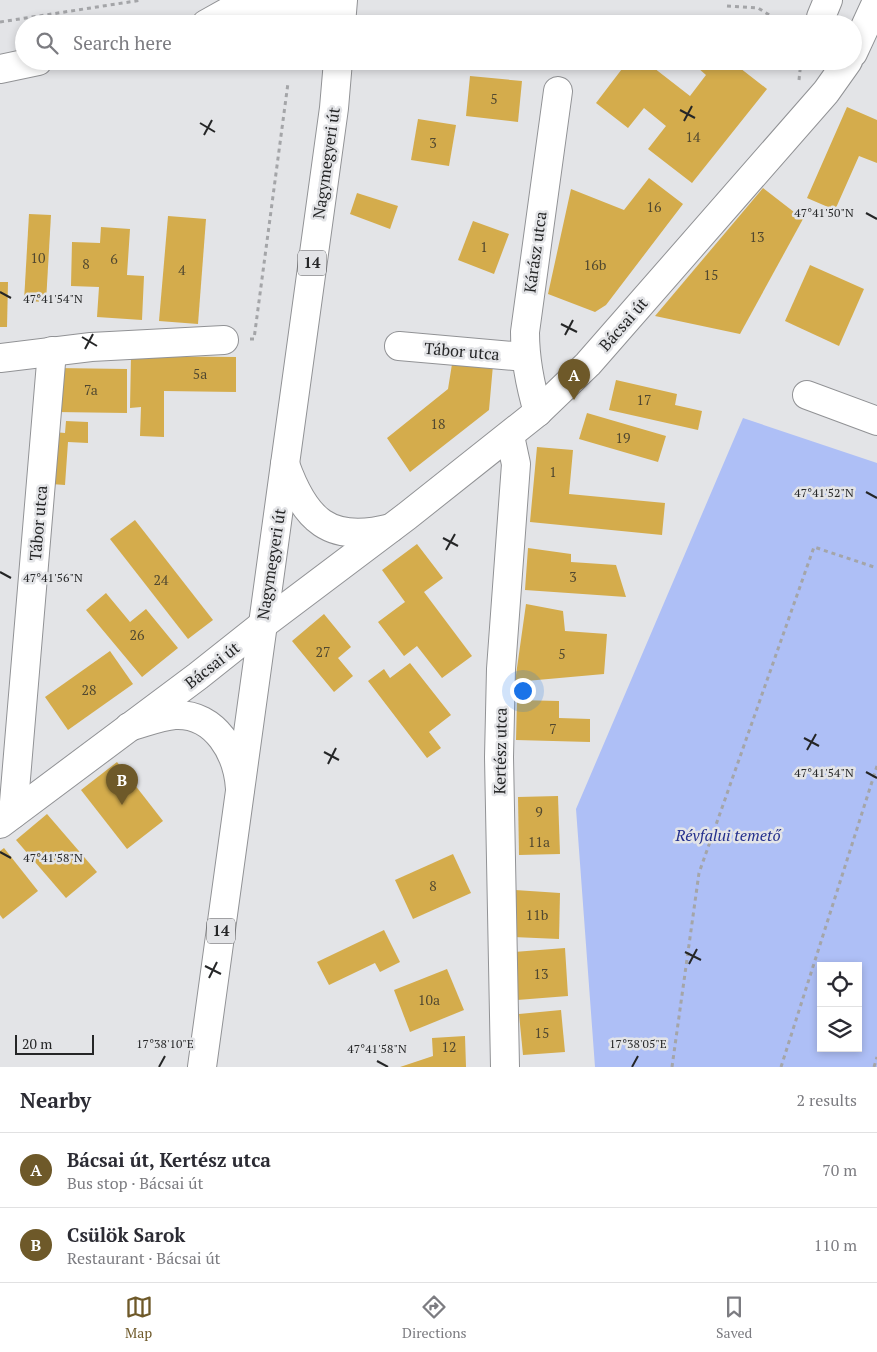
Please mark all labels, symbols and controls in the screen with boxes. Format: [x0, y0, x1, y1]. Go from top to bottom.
search box [15, 15, 862, 70]
icon: search [33, 29, 61, 57]
text: Search here [73, 30, 172, 55]
house number: 5 [490, 89, 498, 108]
street label: Nagymegyeri út [307, 106, 345, 220]
house number: 14 [686, 127, 701, 146]
house number: 3 [429, 133, 437, 152]
house number: 16 [647, 197, 662, 216]
text: 47°41'50"N [794, 205, 854, 220]
street label: Kárász utca [518, 210, 552, 294]
house number: 13 [750, 227, 764, 246]
house number: 1 [480, 237, 488, 256]
house number: 10 [31, 248, 45, 267]
house number: 6 [110, 249, 118, 268]
road number: 14 [298, 250, 326, 276]
house number: 8 [82, 254, 90, 273]
house number: 16b [584, 255, 607, 274]
house number: 4 [178, 260, 186, 279]
house number: 15 [704, 265, 718, 284]
text: 47°41'54"N [23, 291, 83, 306]
street label: Bácsai út [594, 293, 652, 355]
street label: Tábor utca [423, 337, 501, 365]
pin: A [558, 359, 590, 400]
house number: 5a [193, 364, 207, 383]
house number: 7a [84, 380, 98, 399]
house number: 17 [637, 390, 651, 409]
house number: 18 [431, 414, 445, 433]
house number: 19 [616, 428, 630, 447]
house number: 1 [549, 462, 557, 481]
street label: Tábor utca [24, 484, 52, 562]
text: 47°41'52"N [794, 485, 854, 500]
street label: Nagymegyeri út [251, 507, 291, 621]
house number: 3 [569, 567, 577, 586]
text: 47°41'56"N [23, 570, 83, 585]
house number: 24 [154, 570, 169, 589]
house number: 26 [130, 625, 145, 644]
street label: Bácsai út [180, 637, 244, 693]
house number: 27 [316, 642, 330, 661]
house number: 5 [558, 644, 566, 663]
your location [510, 678, 536, 704]
house number: 28 [82, 680, 96, 699]
street label: Kertész utca [488, 707, 512, 795]
house number: 7 [549, 719, 557, 738]
pin: B [106, 764, 138, 805]
text: 47°41'54"N [794, 765, 854, 780]
house number: 9 [535, 802, 543, 821]
park label: Révfalui temető [674, 824, 781, 846]
house number: 11a [528, 832, 550, 851]
text: 47°41'58"N [23, 850, 83, 865]
house number: 8 [429, 876, 437, 895]
house number: 11b [526, 905, 549, 924]
road number: 14 [207, 918, 235, 944]
map controls [817, 962, 862, 1052]
button: locate [817, 962, 862, 1007]
house number: 13 [534, 964, 548, 983]
house number: 10a [418, 990, 440, 1009]
button: layers [817, 1007, 862, 1052]
house number: 15 [535, 1023, 549, 1042]
scale bar [15, 1032, 94, 1055]
text: 20 m [22, 1034, 52, 1053]
text: 17°38'10"E [136, 1036, 194, 1051]
text: 17°38'05"E [609, 1036, 667, 1051]
house number: 12 [442, 1037, 456, 1056]
text: 47°41'58"N [347, 1041, 407, 1056]
text: Nearby [20, 1086, 91, 1114]
text: 2 results [797, 1089, 857, 1111]
text: Bácsai út, Kertész utca [67, 1147, 271, 1172]
text: A [30, 1159, 42, 1181]
text: 70 m [822, 1159, 857, 1181]
text: Bus stop · Bácsai út [67, 1172, 203, 1194]
text: Csülök Sarok [67, 1222, 185, 1247]
text: B [31, 1234, 41, 1256]
text: 110 m [814, 1234, 857, 1256]
text: Restaurant · Bácsai út [67, 1247, 221, 1269]
tab: Map [125, 1293, 153, 1342]
tab: Directions [402, 1293, 467, 1342]
tab: Saved [716, 1293, 752, 1342]

